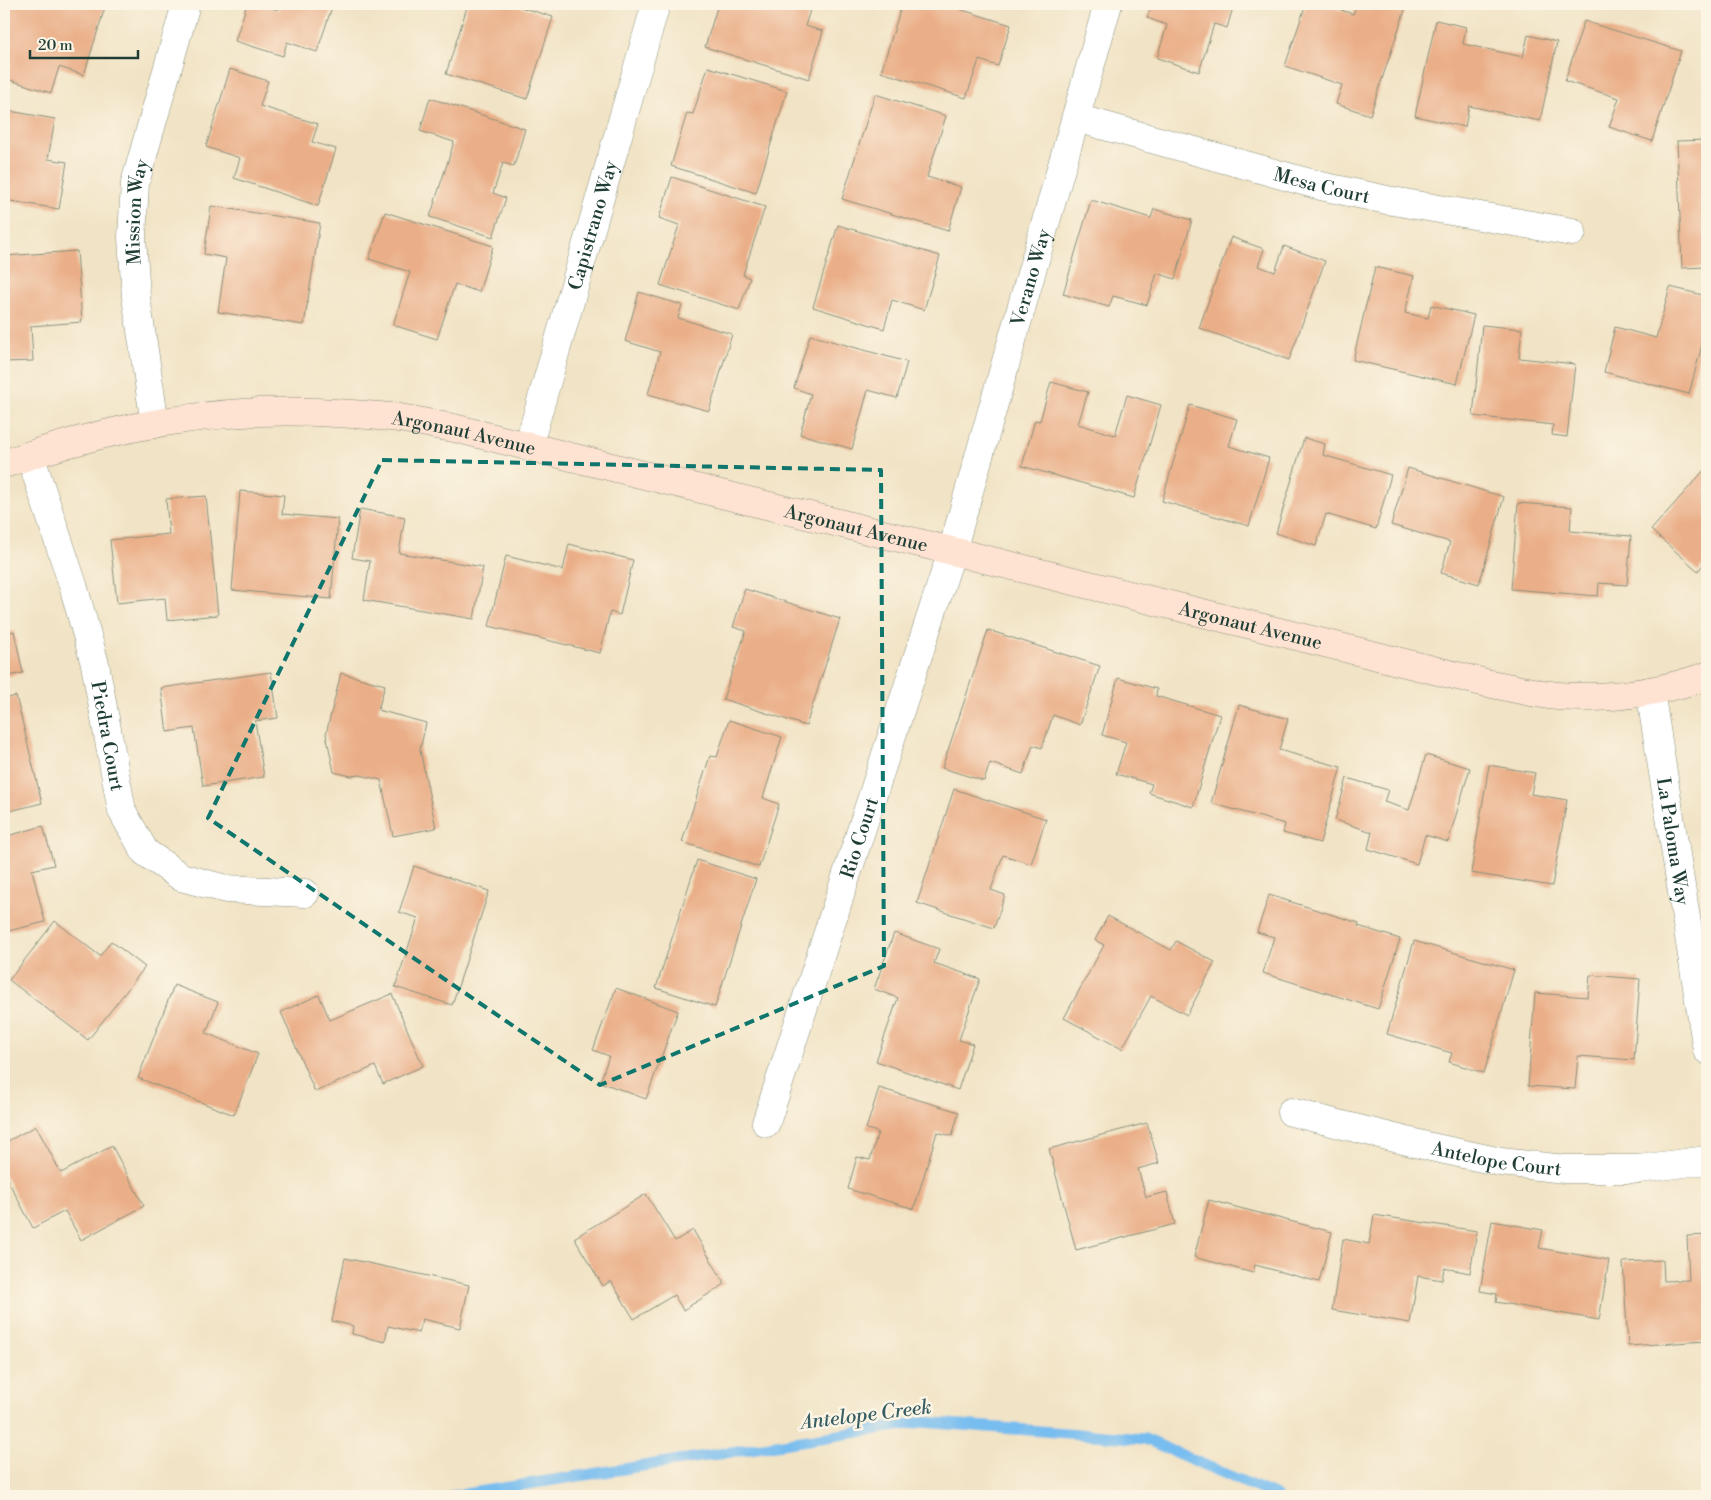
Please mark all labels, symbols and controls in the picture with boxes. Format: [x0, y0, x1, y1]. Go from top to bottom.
scale bar [30, 28, 138, 60]
text: 20 m [38, 36, 73, 55]
street label: Mission Way [121, 155, 154, 266]
street label: Capistrano Way [563, 157, 623, 293]
street label: Mesa Court [1271, 162, 1372, 209]
street label: Verano Way [1005, 226, 1056, 330]
street label: Argonaut Avenue [389, 406, 538, 461]
street label: Argonaut Avenue [781, 499, 930, 558]
street label: Argonaut Avenue [1175, 596, 1325, 655]
street label: Piedra Court [85, 679, 129, 793]
street label: La Paloma Way [1651, 776, 1695, 908]
street label: Rio Court [835, 794, 884, 882]
street label: Antelope Court [1428, 1136, 1563, 1182]
water label: Antelope Creek [797, 1395, 933, 1436]

